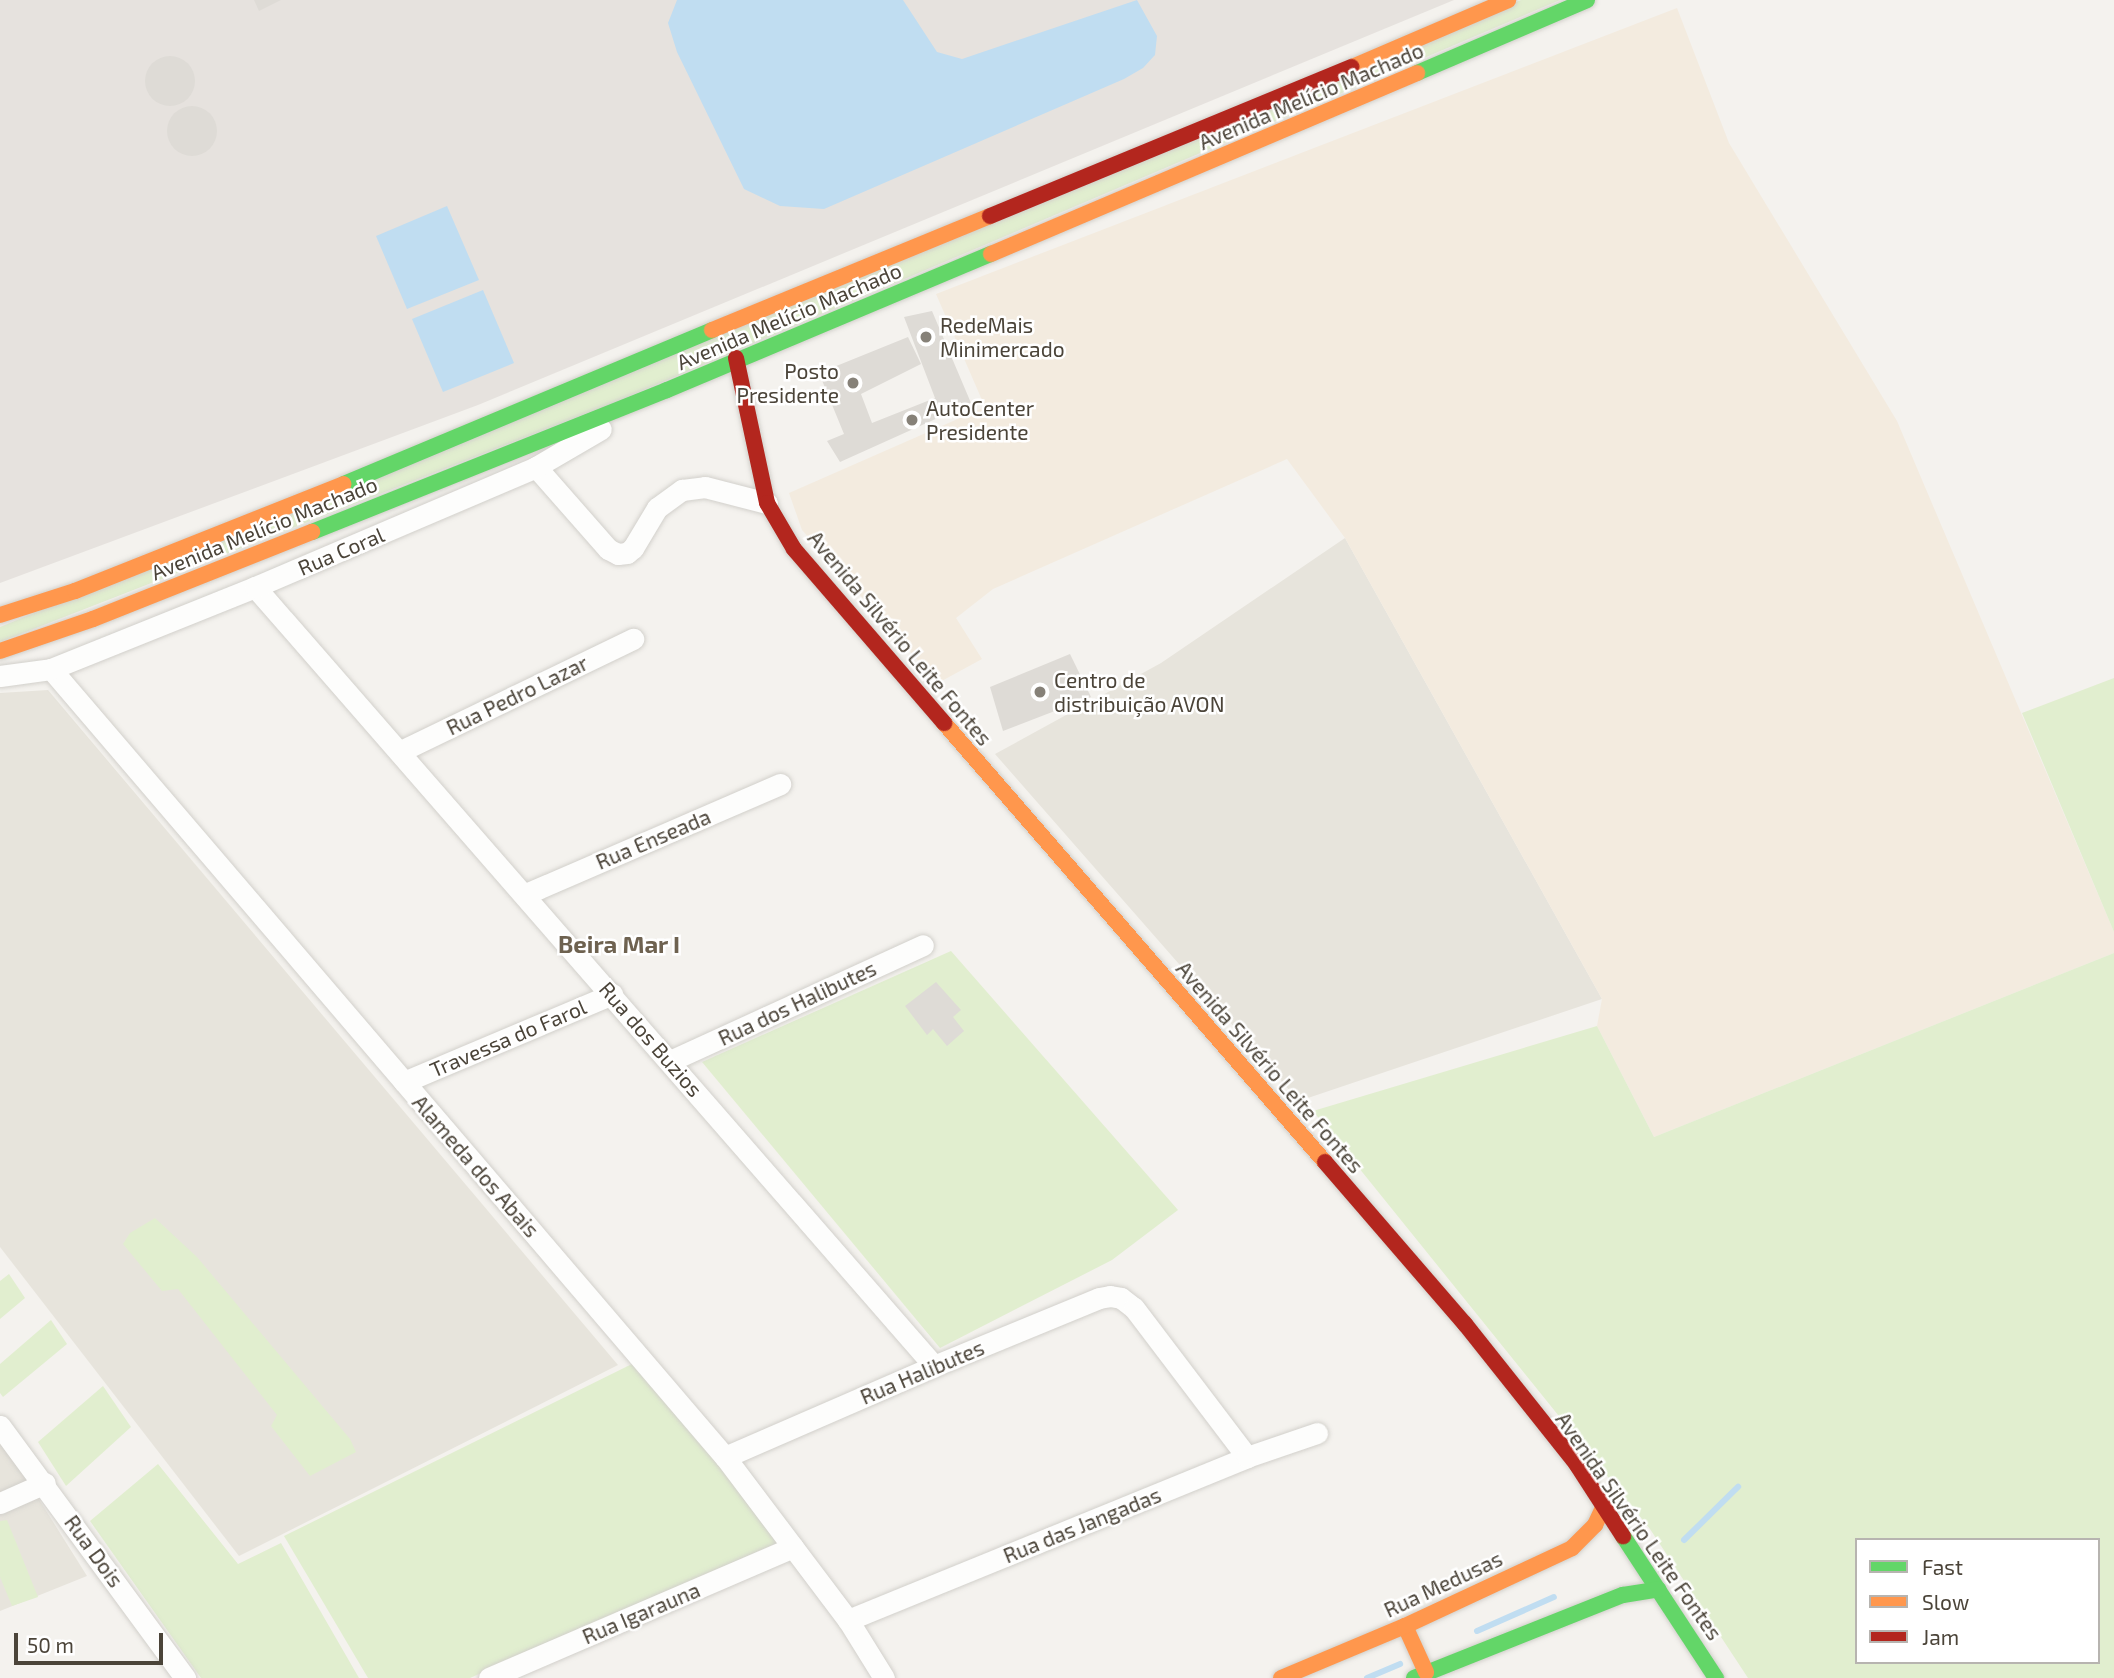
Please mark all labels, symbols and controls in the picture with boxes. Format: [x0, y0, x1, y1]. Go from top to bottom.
street label: Avenida Melício Machado [1195, 37, 1427, 155]
street label: Avenida Melício Machado [673, 257, 905, 375]
place label: RedeMais Minimercado [940, 312, 1065, 362]
marker: RedeMais Minimercado [918, 329, 934, 345]
place label: Posto Presidente [737, 358, 839, 408]
marker: Posto Presidente [845, 375, 861, 391]
place label: AutoCenter Presidente [926, 395, 1034, 445]
marker: AutoCenter Presidente [904, 412, 920, 428]
street label: Avenida Melício Machado [147, 471, 381, 585]
street label: Rua Coral [294, 522, 388, 580]
street label: Avenida Silvério Leite Fontes [803, 526, 997, 750]
street label: Rua Pedro Lazar [442, 650, 592, 740]
place label: Centro de distribuição AVON [1054, 667, 1225, 717]
marker: Centro de distribuição AVON [1032, 684, 1048, 700]
street label: Rua Enseada [592, 804, 714, 874]
district label: Beira Mar I [558, 930, 680, 958]
street label: Rua dos Halibutes [714, 955, 880, 1051]
street label: Avenida Silvério Leite Fontes [1171, 956, 1369, 1178]
street label: Rua dos Buzios [594, 976, 708, 1102]
street label: Travessa do Farol [426, 994, 590, 1082]
street label: Alameda dos Abais [407, 1090, 545, 1242]
street label: Rua Halibutes [856, 1335, 988, 1409]
street label: Avenida Silvério Leite Fontes [1551, 1407, 1727, 1645]
street label: Rua das Jangadas [999, 1482, 1165, 1568]
street label: Rua Dois [59, 1510, 129, 1592]
legend [1855, 1538, 2100, 1664]
street label: Rua Medusas [1380, 1546, 1506, 1622]
text: Fast [1922, 1554, 1963, 1579]
street label: Rua Igarauna [578, 1577, 704, 1649]
text: Slow [1922, 1589, 1969, 1614]
scale bar [18, 1618, 166, 1662]
text: Jam [1922, 1624, 1959, 1649]
text: 50 m [27, 1632, 74, 1657]

